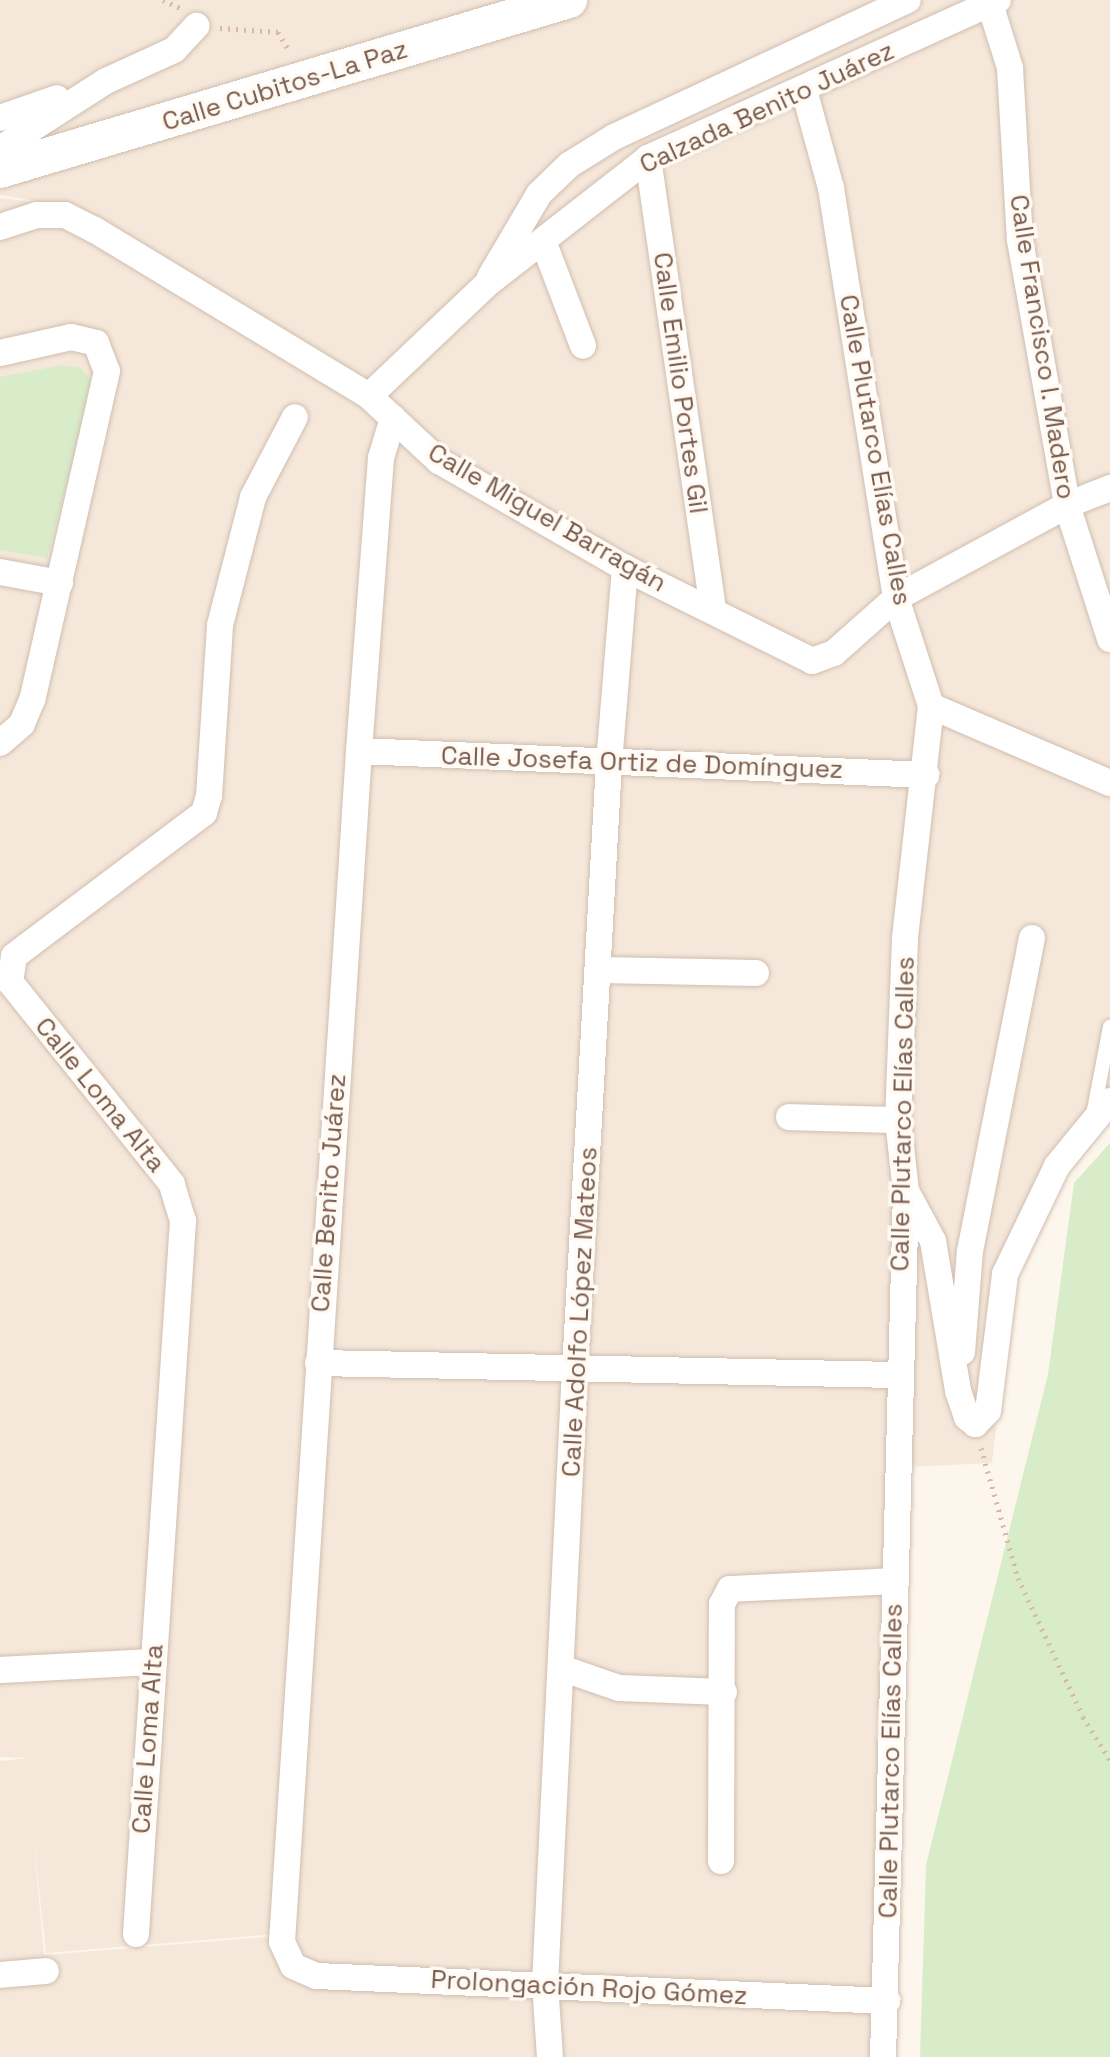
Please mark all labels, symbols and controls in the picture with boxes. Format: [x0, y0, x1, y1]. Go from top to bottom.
street label: Calle Cubitos-La Paz [159, 34, 411, 138]
street label: Calzada Benito Juárez [635, 35, 899, 181]
street label: Calle Francisco I. Madero [1002, 192, 1082, 502]
street label: Calle Emilio Portes Gil [646, 250, 714, 516]
street label: Calle Plutarco Elías Calles [832, 292, 918, 608]
street label: Calle Miguel Barragán [422, 437, 672, 599]
street label: Calle Josefa Ortiz de Domínguez [440, 740, 844, 786]
street label: Calle Plutarco Elías Calles [885, 956, 921, 1272]
street label: Calle Loma Alta [28, 1011, 172, 1179]
street label: Calle Benito Juárez [305, 1073, 353, 1313]
street label: Calle Adolfo López Mateos [556, 1146, 604, 1478]
street label: Calle Plutarco Elías Calles [873, 1603, 909, 1919]
street label: Calle Loma Alta [126, 1643, 170, 1835]
street label: Prolongación Rojo Gómez [430, 1964, 748, 2012]

